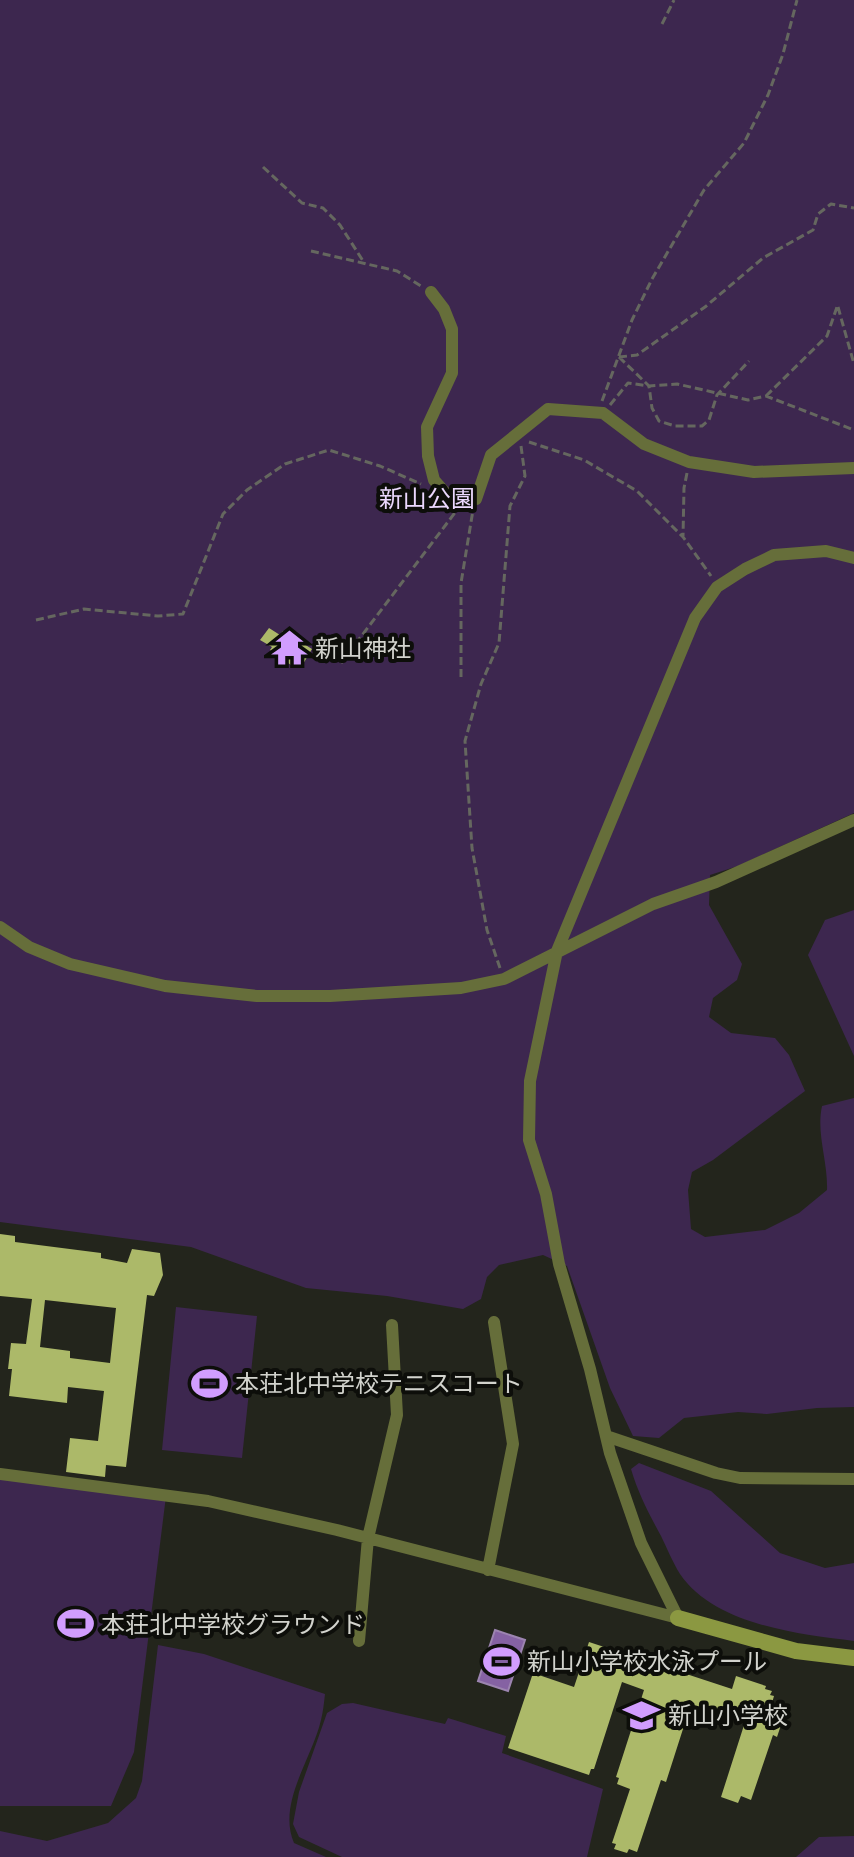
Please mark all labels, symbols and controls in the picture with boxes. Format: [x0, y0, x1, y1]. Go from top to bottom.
park label: 新山公園 [379, 483, 475, 514]
temple icon: 新山神社 [270, 629, 308, 667]
place label: 新山神社 [315, 633, 411, 664]
sports icon: 本荘北中学校テニスコート [190, 1364, 228, 1402]
place label: 本荘北中学校テニスコート [235, 1368, 523, 1399]
sports icon: 本荘北中学校グラウンド [56, 1605, 94, 1643]
place label: 本荘北中学校グラウンド [101, 1609, 365, 1640]
sports icon: 新山小学校水泳プール [482, 1642, 520, 1680]
place label: 新山小学校水泳プール [527, 1646, 767, 1677]
school or university icon: 新山小学校 [623, 1696, 661, 1734]
place label: 新山小学校 [668, 1700, 788, 1731]

